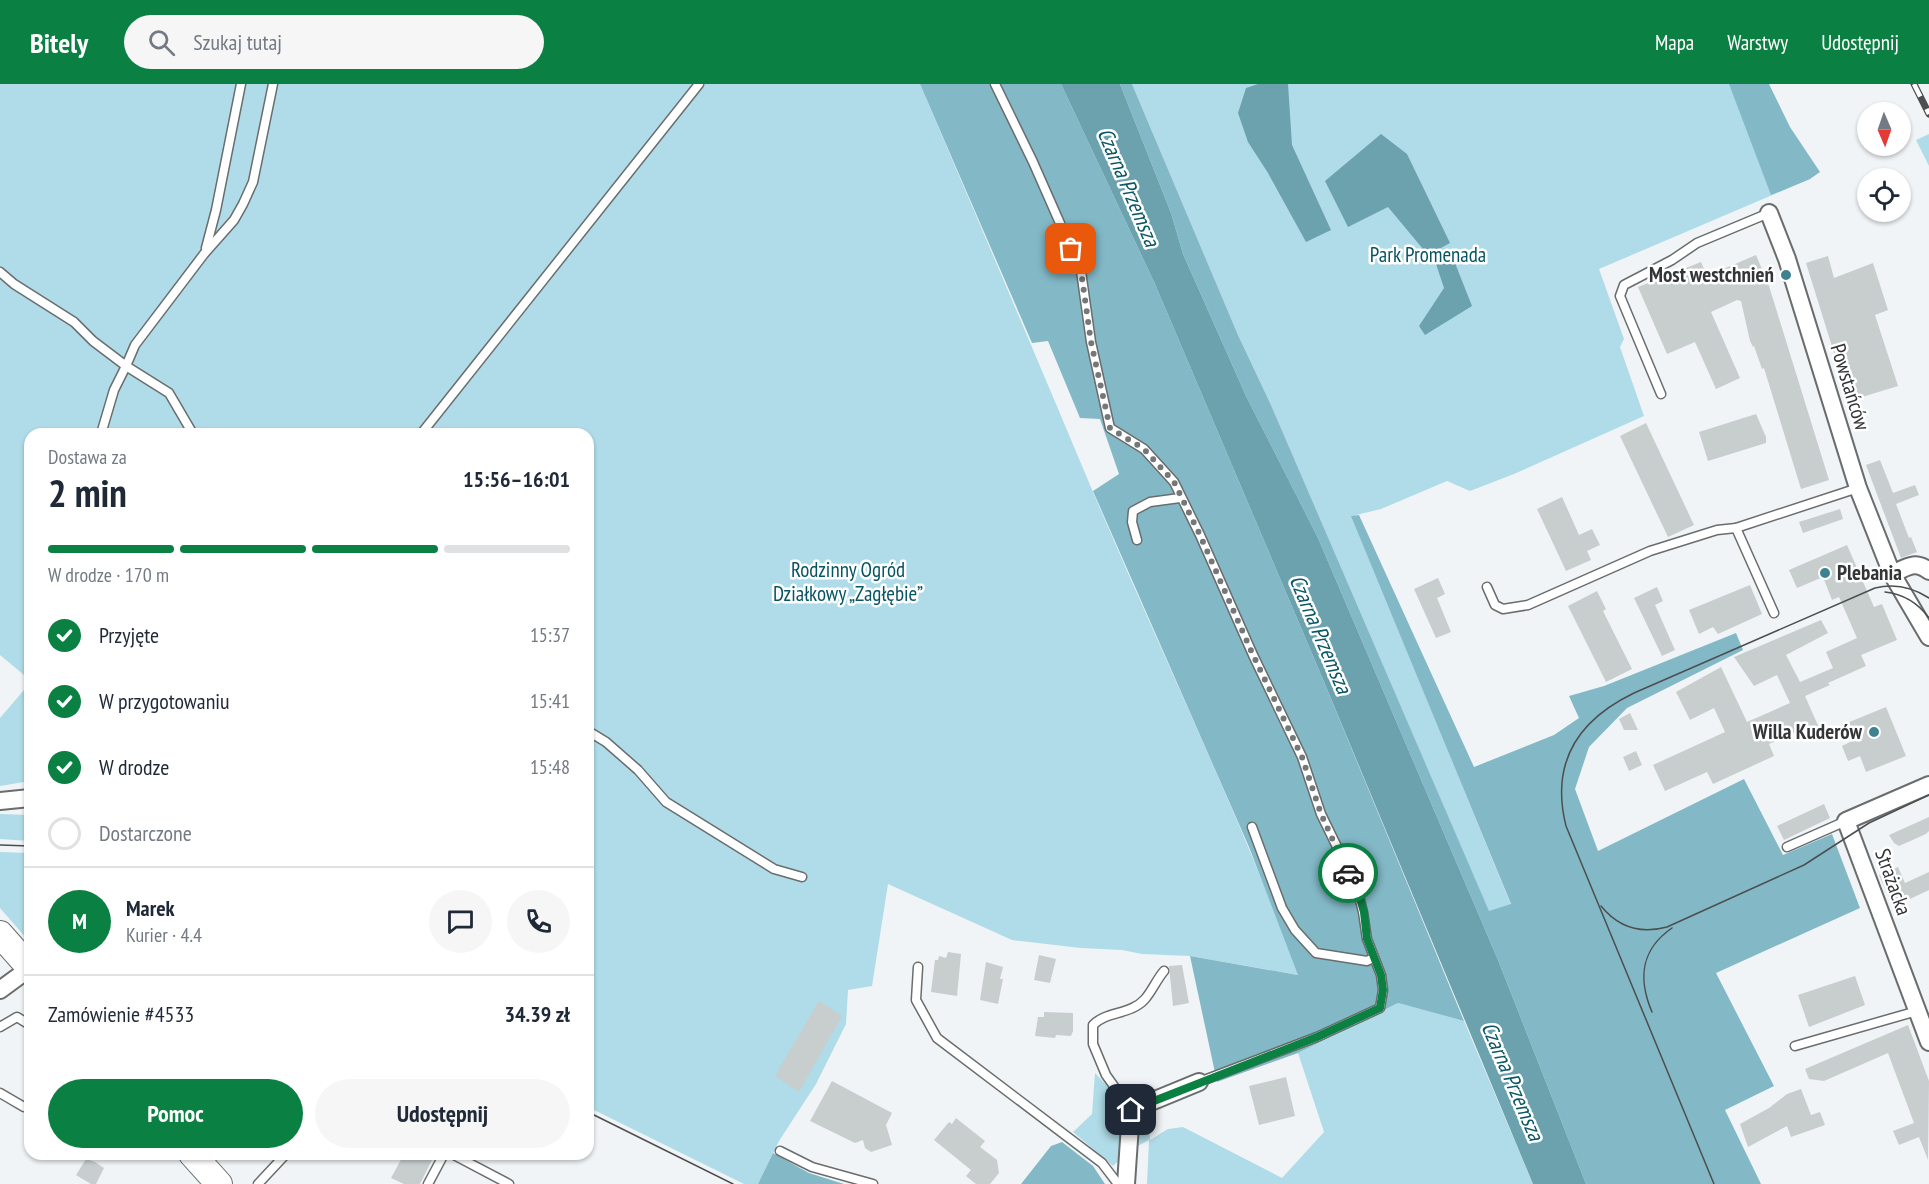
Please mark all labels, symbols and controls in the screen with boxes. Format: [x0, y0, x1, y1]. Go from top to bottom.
search box [124, 15, 544, 69]
text: Bitely [30, 24, 88, 61]
icon: search [145, 26, 178, 59]
text: Szukaj tutaj [193, 28, 282, 56]
text: Mapa [1655, 29, 1694, 56]
text: Warstwy [1727, 29, 1788, 56]
text: Udostępnij [1821, 29, 1899, 56]
north arrow [1857, 102, 1911, 156]
map controls [1857, 102, 1911, 222]
water label: Czarna Przemsza [1091, 123, 1167, 252]
button: locate [1857, 168, 1911, 222]
pin [1045, 223, 1096, 274]
icon: bag [1054, 232, 1087, 265]
park label: Park Promenada [1370, 241, 1486, 268]
place label: Most westchnień [1649, 261, 1774, 288]
marker: Most westchnień [1779, 268, 1793, 282]
street label: Powstańców [1825, 340, 1877, 434]
text: Dostawa za [48, 444, 127, 470]
text: 15:56–16:01 [463, 465, 570, 493]
text: 2 min [48, 467, 127, 518]
park label: Rodzinny Ogród Działkowy „Zagłębie” [773, 556, 923, 607]
place label: Plebania [1837, 559, 1902, 586]
text: W drodze · 170 m [48, 562, 169, 588]
marker: Plebania [1818, 566, 1832, 580]
water label: Czarna Przemsza [1283, 570, 1359, 699]
icon: check [48, 619, 81, 652]
text: Przyjęte [99, 621, 159, 649]
text: 15:37 [530, 622, 570, 648]
icon: check [48, 685, 81, 718]
text: W przygotowaniu [99, 687, 230, 715]
text: 15:41 [530, 688, 570, 714]
place label: Willa Kuderów [1752, 718, 1862, 745]
marker: Willa Kuderów [1867, 725, 1881, 739]
icon: check [48, 751, 81, 784]
text: W drodze [99, 753, 169, 781]
text: 15:48 [530, 754, 570, 780]
text: Dostarczone [99, 819, 192, 847]
courier [1318, 843, 1378, 903]
street label: Strażacka [1869, 845, 1918, 919]
icon: car [1332, 857, 1365, 890]
button: chat [429, 890, 492, 953]
button: phone [507, 890, 570, 953]
text: Marek [126, 894, 175, 922]
text: M [72, 907, 87, 935]
text: Kurier · 4.4 [126, 922, 202, 948]
text: Zamówienie #4533 [48, 1000, 194, 1028]
text: 34.39 zł [505, 1000, 570, 1028]
water label: Czarna Przemsza [1475, 1017, 1551, 1146]
button: Pomoc [48, 1079, 303, 1148]
button: Udostępnij [315, 1079, 570, 1148]
pin [1105, 1084, 1156, 1135]
icon: home [1114, 1093, 1147, 1126]

